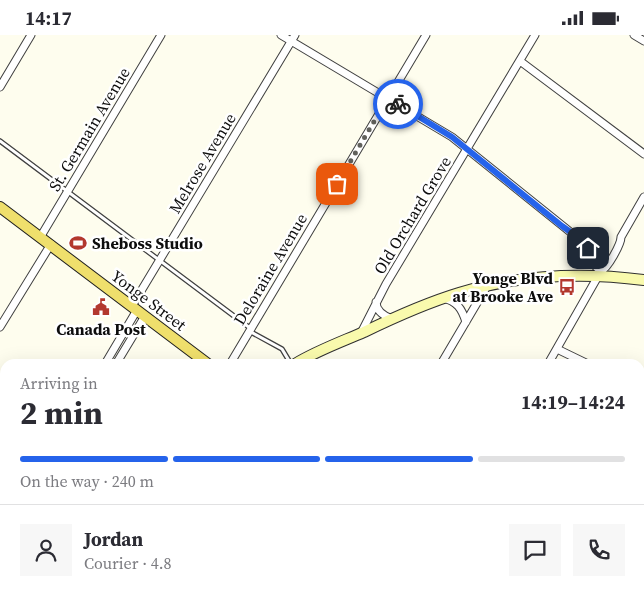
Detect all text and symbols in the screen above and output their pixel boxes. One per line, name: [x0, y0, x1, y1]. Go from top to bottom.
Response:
text: 14:17: [25, 5, 72, 31]
street label: St. Germain Avenue: [43, 63, 135, 195]
courier: [373, 79, 423, 129]
icon: bike: [384, 90, 412, 118]
street label: Melrose Avenue: [163, 109, 241, 217]
street label: Old Orchard Grove: [368, 152, 456, 278]
pin: [316, 163, 358, 205]
icon: bag: [323, 170, 351, 198]
street label: Deloraine Avenue: [228, 209, 312, 329]
pin: [567, 227, 609, 269]
place label: Sheboss Studio: [92, 232, 203, 254]
sports icon: Sheboss Studio: [68, 233, 88, 253]
icon: home: [574, 234, 602, 262]
street label: Yonge Street: [107, 265, 192, 336]
place label: Yonge Blvd at Brooke Ave: [452, 267, 553, 307]
bus stop icon: Yonge Blvd at Brooke Ave: [557, 277, 577, 297]
public building icon: Canada Post: [91, 297, 111, 317]
place label: Canada Post: [56, 318, 146, 340]
text: Arriving in: [20, 372, 98, 394]
text: 14:19–14:24: [521, 389, 625, 415]
text: 2 min: [20, 391, 103, 435]
text: On the way · 240 m: [20, 470, 154, 492]
button: person: [20, 524, 72, 576]
button: chat: [509, 524, 561, 576]
button: phone: [573, 524, 625, 576]
text: Jordan: [84, 526, 143, 552]
text: Courier · 4.8: [84, 552, 172, 574]

